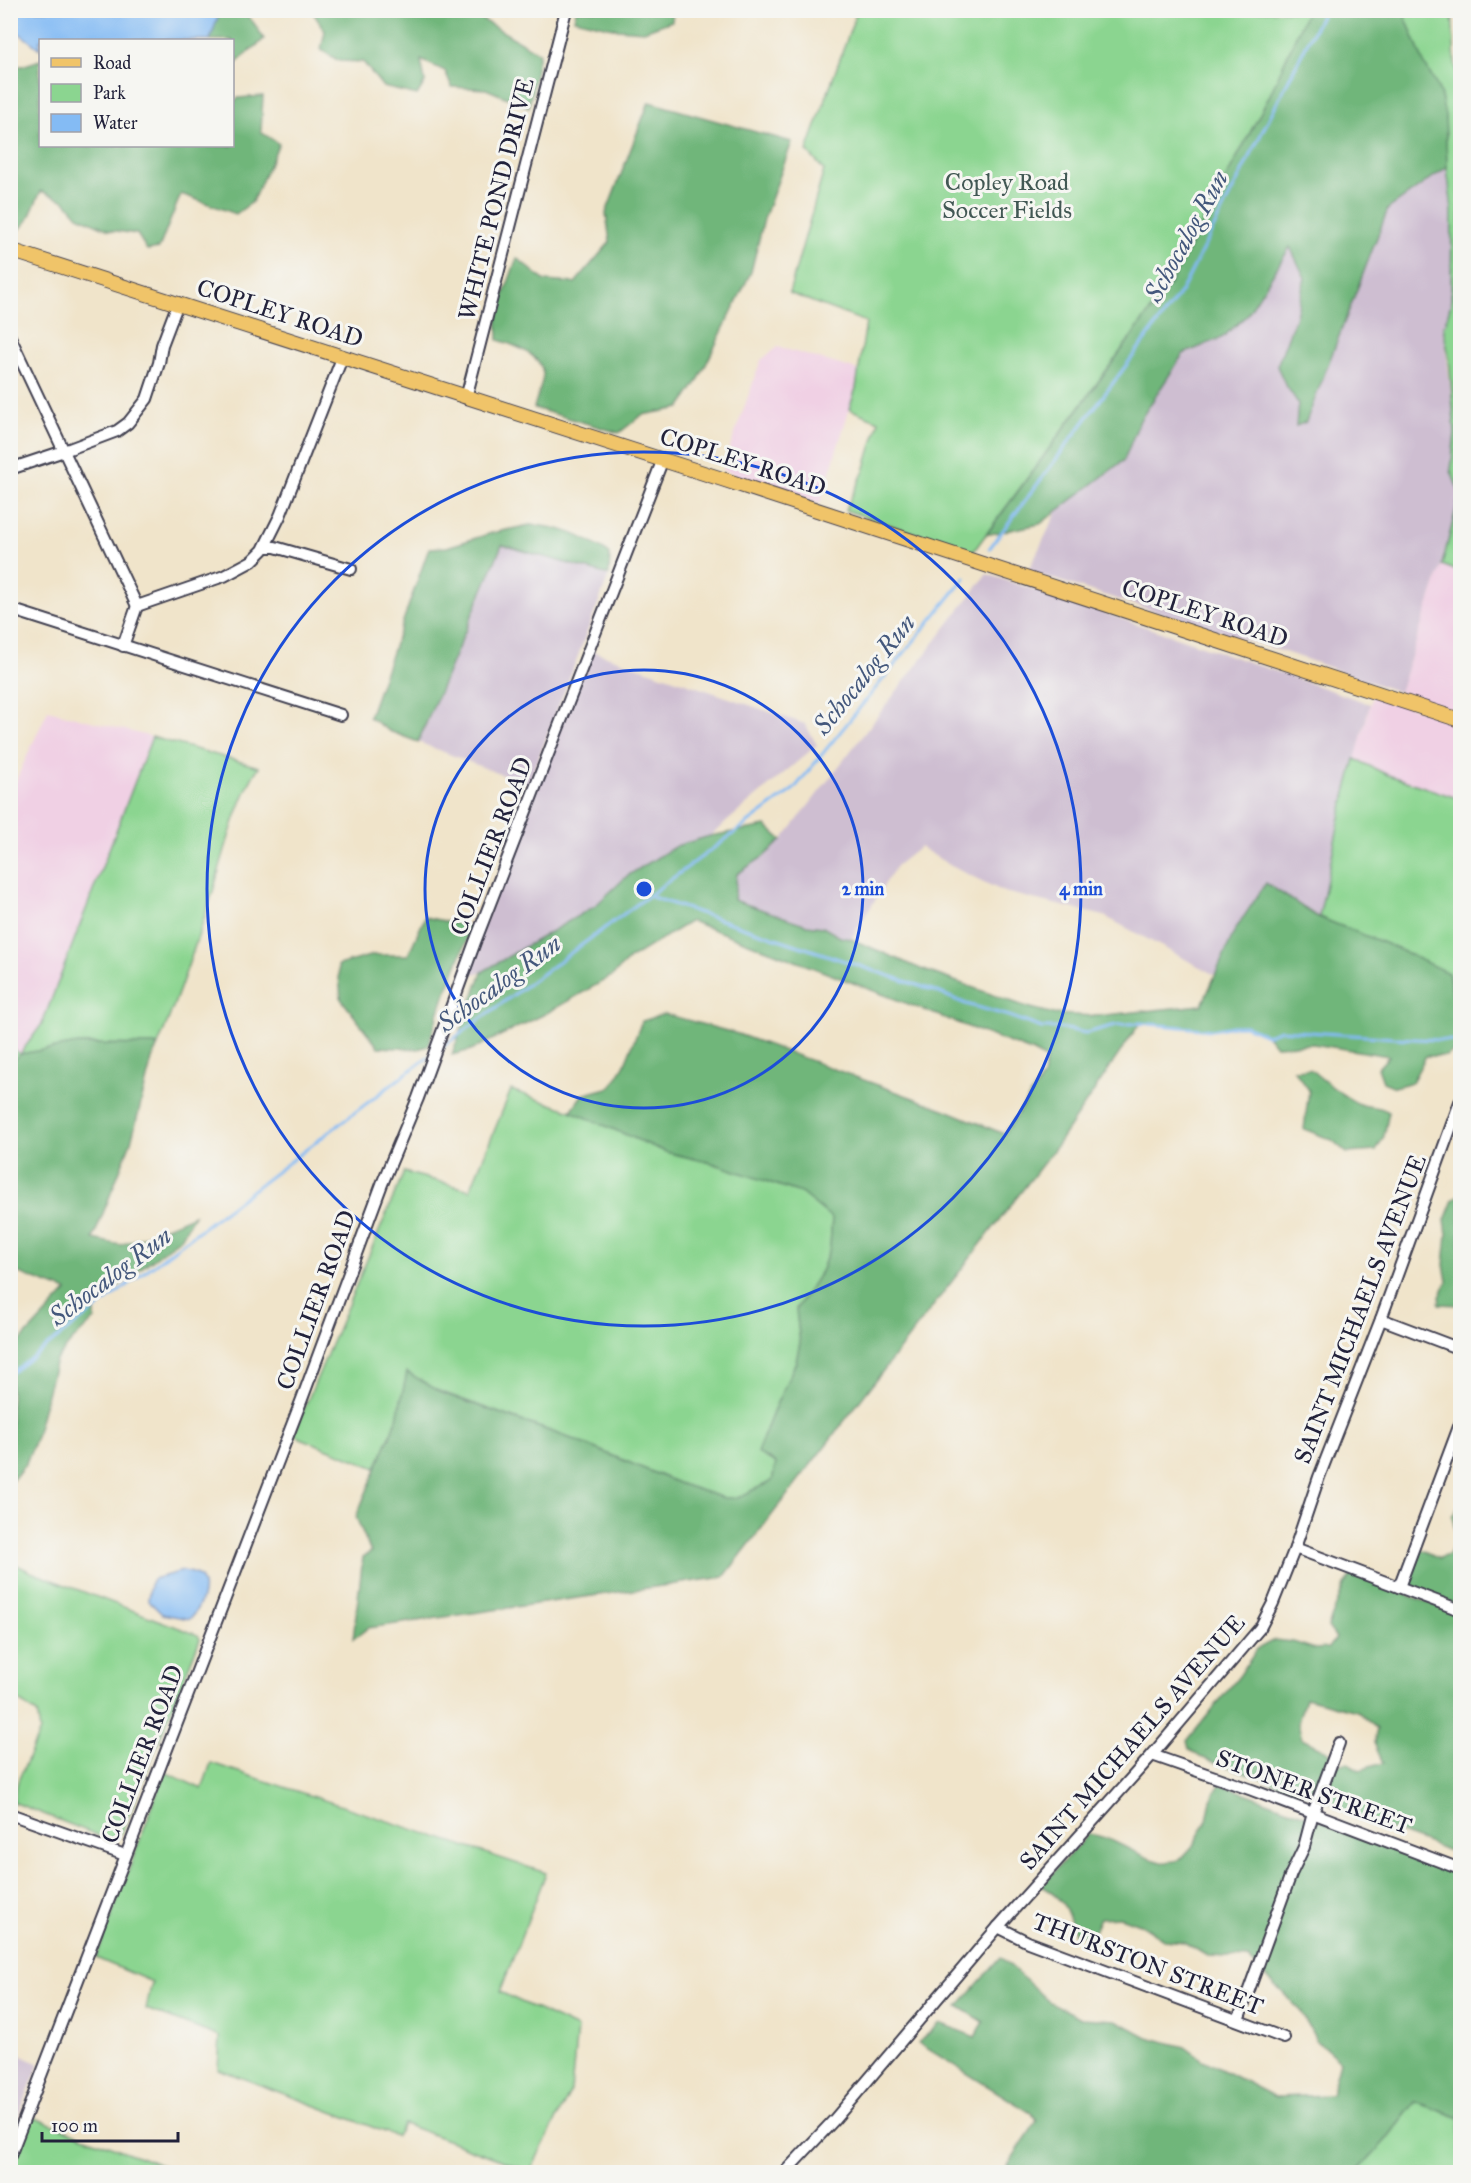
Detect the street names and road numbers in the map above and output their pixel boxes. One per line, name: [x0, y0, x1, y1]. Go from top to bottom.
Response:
street label: WHITE POND DRIVE: [451, 75, 541, 323]
street label: COPLEY ROAD: [193, 272, 367, 354]
street label: COPLEY ROAD: [656, 421, 830, 503]
street label: COPLEY ROAD: [1118, 572, 1292, 654]
street label: COLLIER ROAD: [443, 752, 539, 940]
street label: SAINT MICHAELS AVENUE: [1287, 1150, 1433, 1468]
street label: COLLIER ROAD: [270, 1206, 362, 1394]
street label: SAINT MICHAELS AVENUE: [1013, 1608, 1251, 1876]
street label: COLLIER ROAD: [94, 1660, 190, 1848]
street label: STONER STREET: [1212, 1743, 1416, 1841]
street label: THURSTON STREET: [1028, 1906, 1268, 2022]

